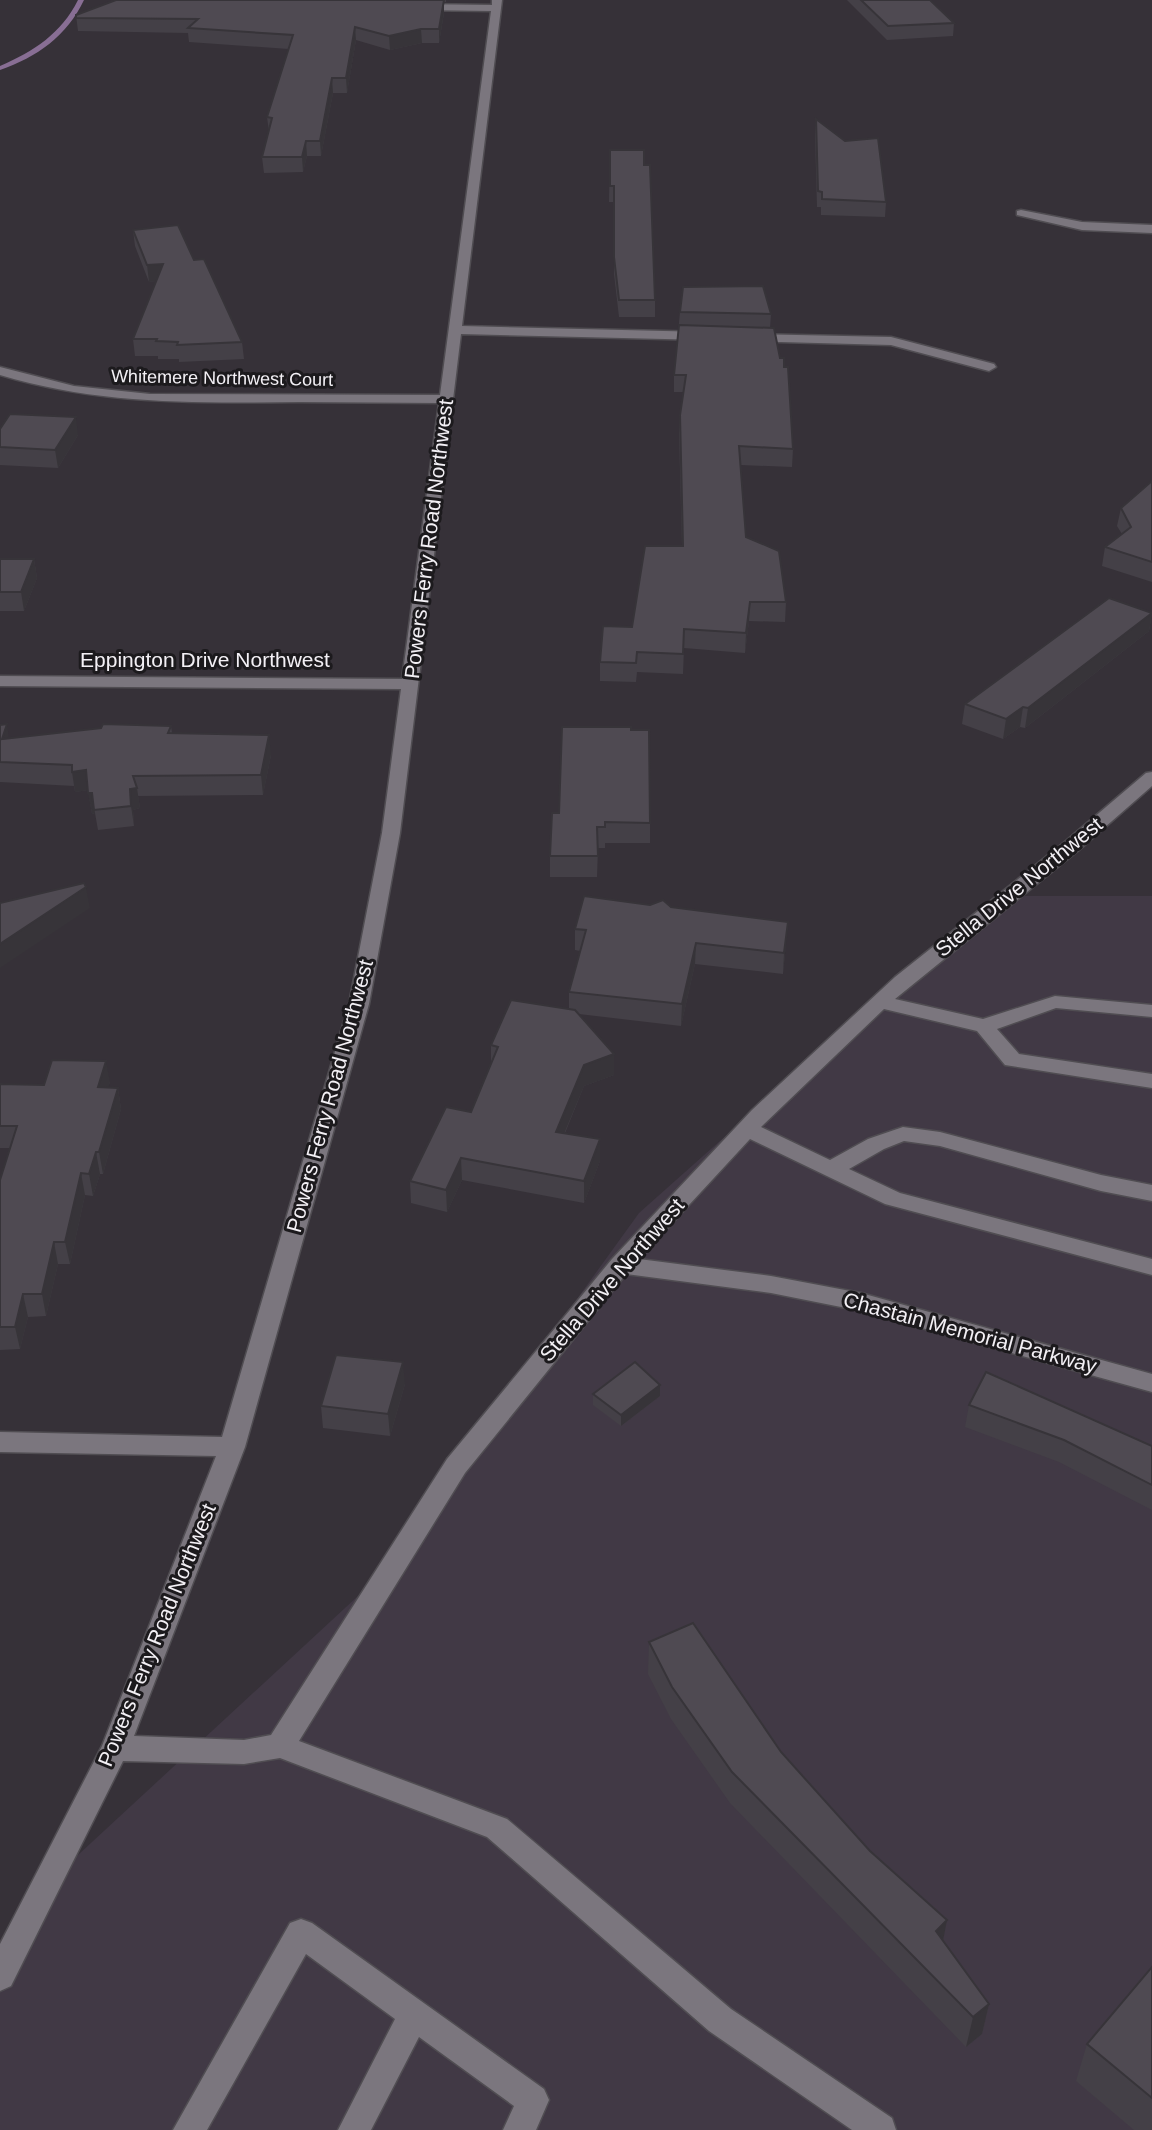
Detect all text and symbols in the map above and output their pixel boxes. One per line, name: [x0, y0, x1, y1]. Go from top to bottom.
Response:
street label: Whitemere Northwest Court: [111, 366, 333, 390]
street label: Powers Ferry Road Northwest: [400, 398, 457, 680]
street label: Eppington Drive Northwest: [80, 648, 330, 671]
street label: Stella Drive Northwest: [931, 812, 1107, 961]
street label: Powers Ferry Road Northwest: [282, 957, 377, 1235]
street label: Stella Drive Northwest: [535, 1194, 689, 1366]
street label: Chastain Memorial Parkway: [841, 1288, 1100, 1378]
street label: Powers Ferry Road Northwest: [93, 1500, 220, 1770]

